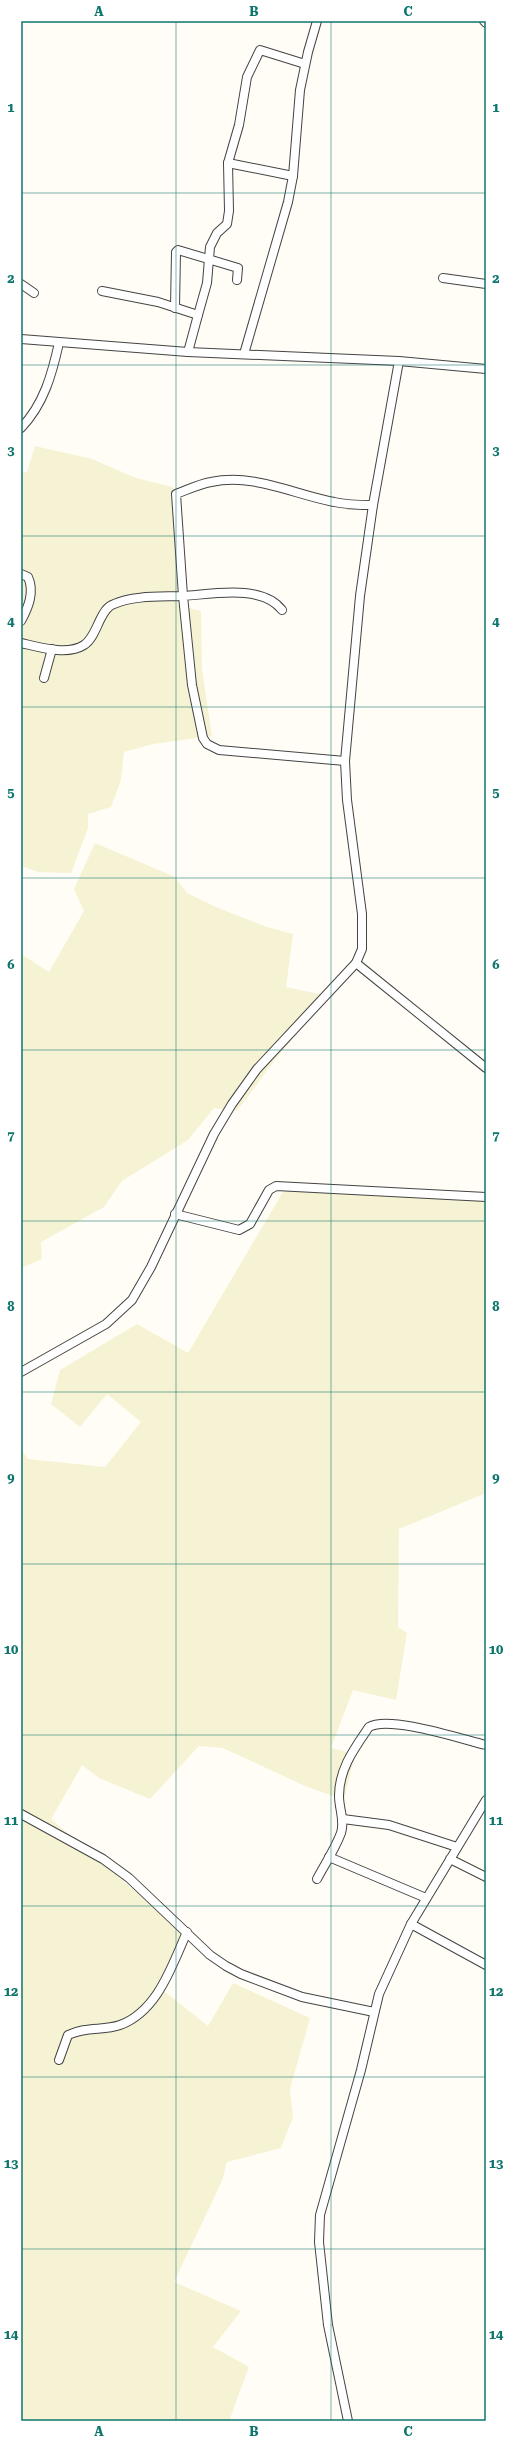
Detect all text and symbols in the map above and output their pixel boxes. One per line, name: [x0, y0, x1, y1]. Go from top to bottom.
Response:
text: A: [94, 4, 104, 19]
text: B: [249, 4, 259, 19]
text: C: [403, 4, 413, 19]
text: 1: [7, 100, 15, 115]
text: 1: [492, 100, 500, 115]
text: 2: [7, 271, 15, 286]
text: 2: [492, 271, 500, 286]
text: 3: [7, 443, 15, 458]
text: 3: [492, 443, 500, 458]
text: 4: [7, 614, 15, 629]
text: 4: [492, 614, 500, 629]
text: 5: [7, 785, 15, 800]
text: 5: [492, 785, 500, 800]
text: 6: [7, 957, 15, 972]
text: 6: [492, 957, 500, 972]
text: 7: [7, 1128, 15, 1143]
text: 7: [492, 1128, 500, 1143]
text: 8: [7, 1299, 15, 1314]
text: 8: [492, 1299, 500, 1314]
text: 9: [7, 1470, 15, 1485]
text: 9: [492, 1470, 500, 1485]
text: 10: [4, 1642, 18, 1657]
text: 10: [489, 1642, 503, 1657]
text: 11: [4, 1813, 18, 1828]
text: 11: [489, 1813, 503, 1828]
text: 12: [4, 1984, 18, 1999]
text: 12: [489, 1984, 503, 1999]
text: 13: [4, 2156, 18, 2171]
text: 13: [489, 2156, 503, 2171]
text: 14: [4, 2327, 19, 2342]
text: 14: [489, 2327, 504, 2342]
text: A: [94, 2424, 104, 2439]
text: B: [249, 2424, 259, 2439]
text: C: [403, 2424, 413, 2439]

